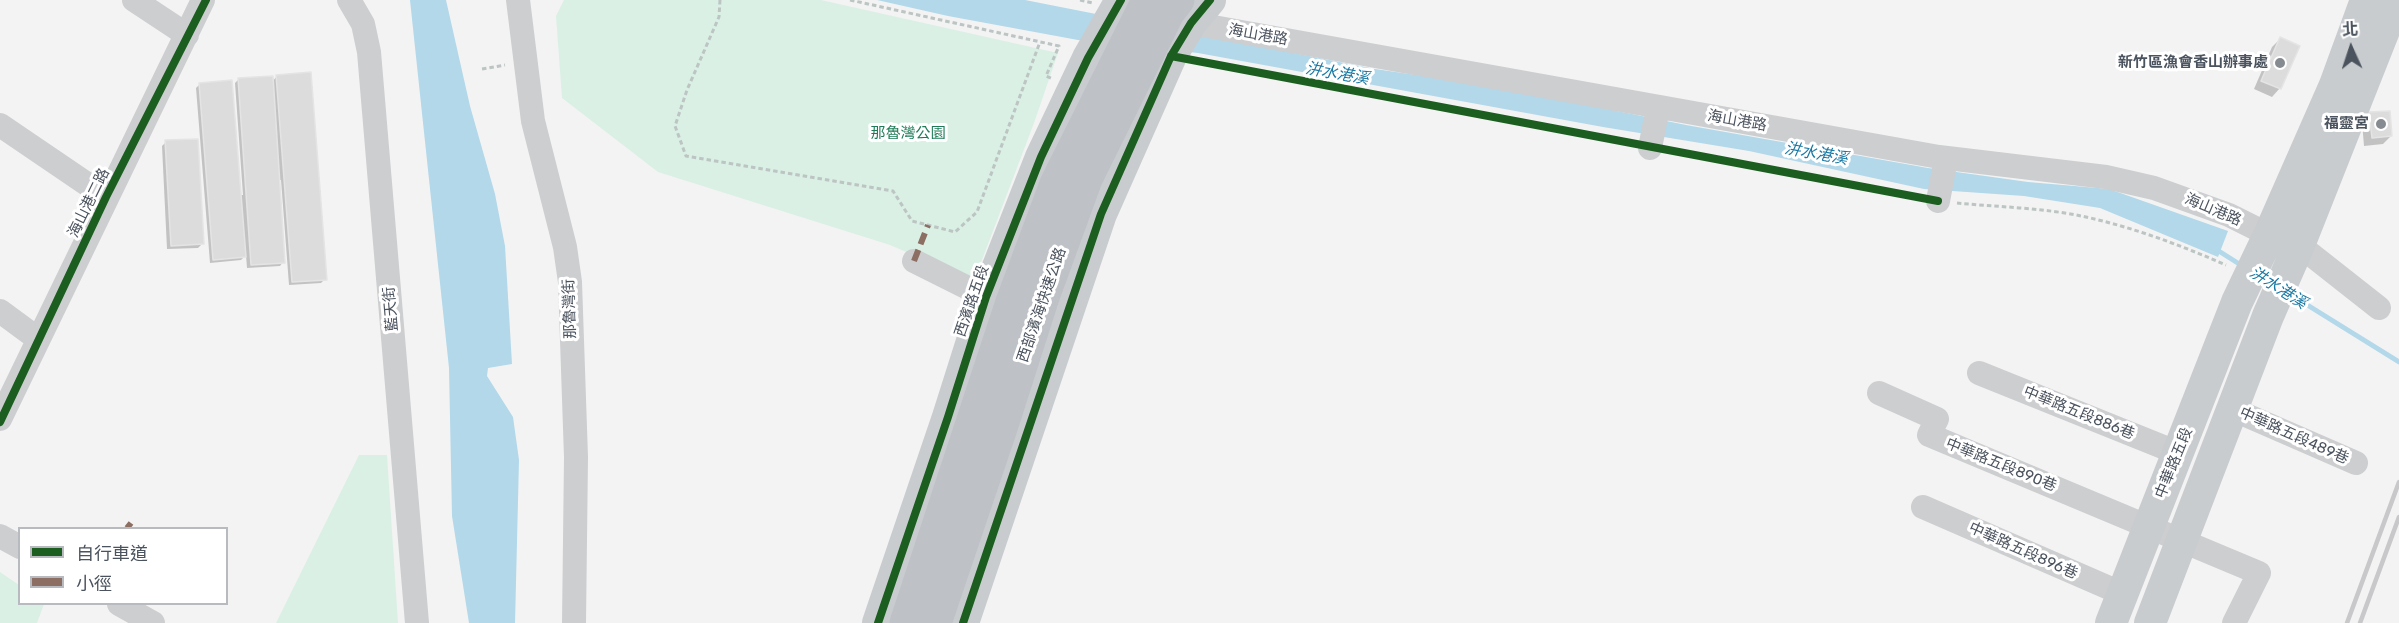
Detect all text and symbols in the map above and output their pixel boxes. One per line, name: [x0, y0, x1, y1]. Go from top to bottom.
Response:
north arrow: [2321, 18, 2381, 78]
text: 北: [2342, 20, 2359, 39]
street label: 海山港路: [1227, 21, 1289, 49]
place label: 新竹區漁會香山辦事處: [2118, 54, 2268, 72]
marker: 新竹區漁會香山辦事處: [2273, 56, 2287, 70]
water label: 汫水港溪: [1304, 59, 1370, 89]
street label: 海山港路: [1706, 107, 1768, 135]
place label: 福靈宮: [2324, 115, 2369, 133]
marker: 福靈宮: [2374, 117, 2388, 131]
park label: 那魯灣公園: [871, 125, 945, 143]
water label: 汫水港溪: [1783, 139, 1849, 169]
street label: 海山港二路: [64, 165, 114, 241]
street label: 海山港路: [2182, 190, 2244, 230]
street label: 西部濱海快速公路: [1014, 245, 1070, 365]
street label: 西濱路五段: [951, 263, 993, 339]
water label: 汫水港溪: [2246, 263, 2310, 313]
street label: 那魯灣街: [560, 279, 580, 339]
street label: 藍天街: [380, 286, 402, 332]
street label: 中華路五段886巷: [2021, 383, 2137, 443]
street label: 中華路五段489巷: [2237, 404, 2351, 468]
street label: 中華路五段: [2152, 425, 2196, 501]
street label: 中華路五段890巷: [1943, 435, 2059, 495]
street label: 中華路五段896巷: [1966, 519, 2080, 583]
legend: [18, 527, 228, 605]
text: 自行車道: [76, 543, 148, 565]
text: 小徑: [76, 573, 112, 595]

